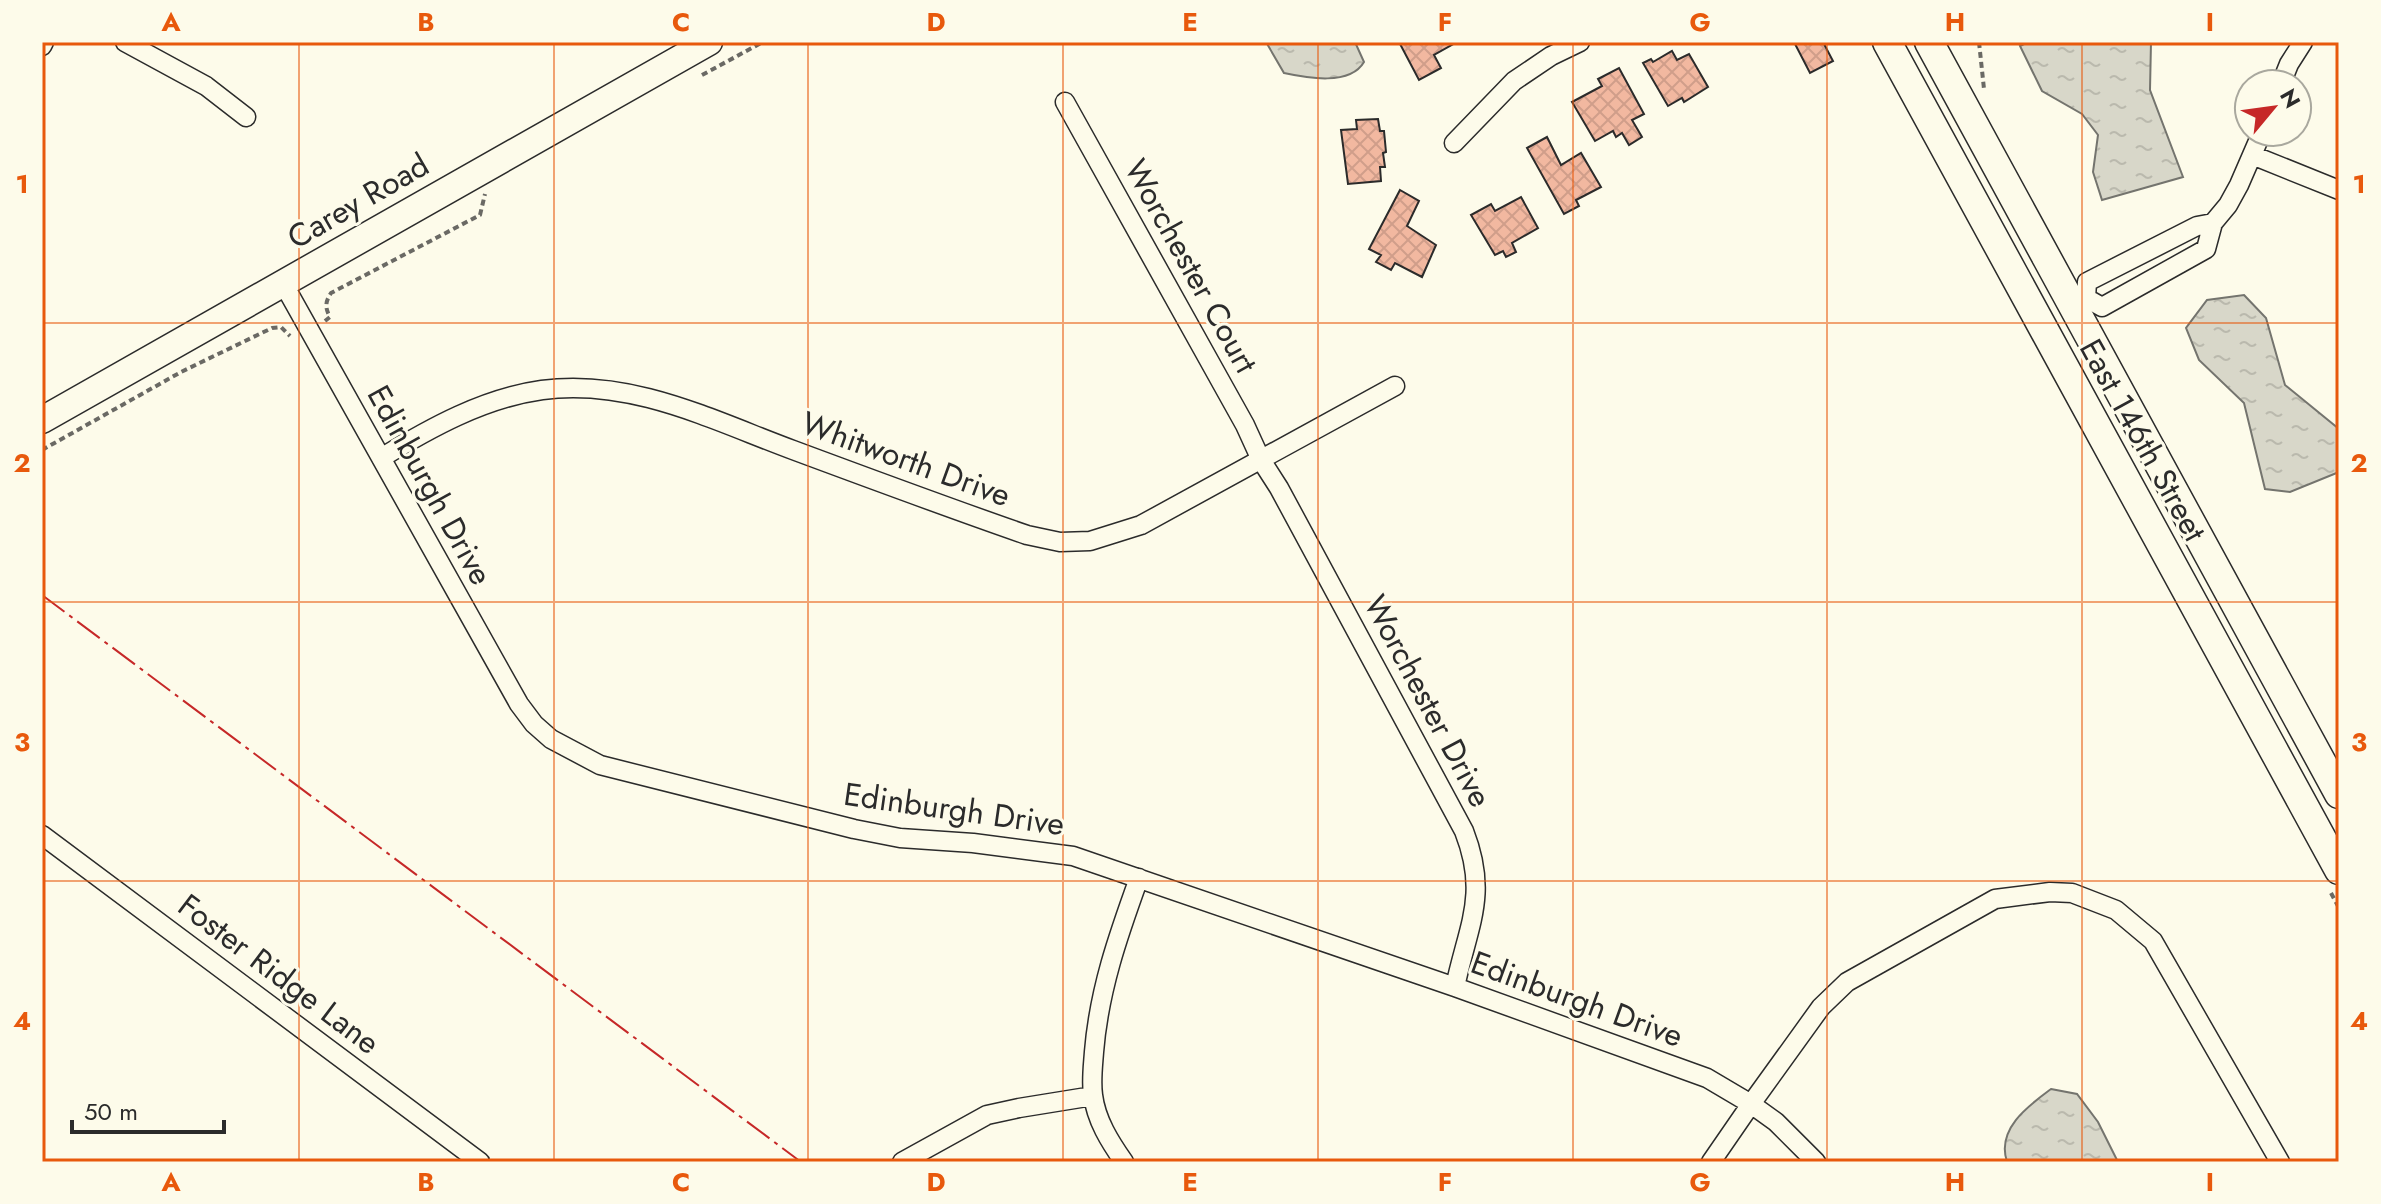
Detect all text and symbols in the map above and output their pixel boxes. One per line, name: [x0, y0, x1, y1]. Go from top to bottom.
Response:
text: A: [160, 3, 181, 41]
text: B: [417, 3, 435, 41]
text: C: [672, 3, 690, 41]
text: D: [926, 3, 946, 41]
text: E: [1182, 3, 1198, 41]
text: F: [1438, 3, 1452, 41]
text: G: [1689, 3, 1711, 41]
text: H: [1945, 3, 1965, 41]
text: I: [2206, 3, 2214, 41]
north arrow: [2233, 68, 2313, 148]
text: N: [2272, 83, 2309, 114]
street label: Carey Road: [279, 142, 437, 260]
street label: Worchester Court: [1113, 151, 1269, 382]
text: 1: [15, 165, 29, 203]
text: 1: [2352, 165, 2366, 203]
street label: East 146th Street: [2068, 330, 2218, 550]
street label: Edinburgh Drive: [356, 377, 504, 593]
street label: Whitworth Drive: [795, 400, 1017, 518]
text: 2: [13, 444, 31, 482]
text: 2: [2350, 444, 2368, 482]
street label: Worchester Drive: [1353, 587, 1503, 815]
text: 3: [14, 723, 30, 761]
text: 3: [2351, 723, 2367, 761]
street label: Edinburgh Drive: [841, 771, 1067, 847]
street label: Foster Ridge Lane: [169, 883, 389, 1065]
street label: Edinburgh Drive: [1465, 939, 1689, 1059]
text: 4: [13, 1002, 31, 1040]
text: 4: [2350, 1002, 2368, 1040]
scale bar: [72, 1084, 224, 1134]
text: 50 m: [84, 1094, 138, 1129]
text: A: [160, 1163, 181, 1201]
text: B: [417, 1163, 435, 1201]
text: C: [672, 1163, 690, 1201]
text: D: [926, 1163, 946, 1201]
text: E: [1182, 1163, 1198, 1201]
text: F: [1438, 1163, 1452, 1201]
text: G: [1689, 1163, 1711, 1201]
text: H: [1945, 1163, 1965, 1201]
text: I: [2206, 1163, 2214, 1201]

